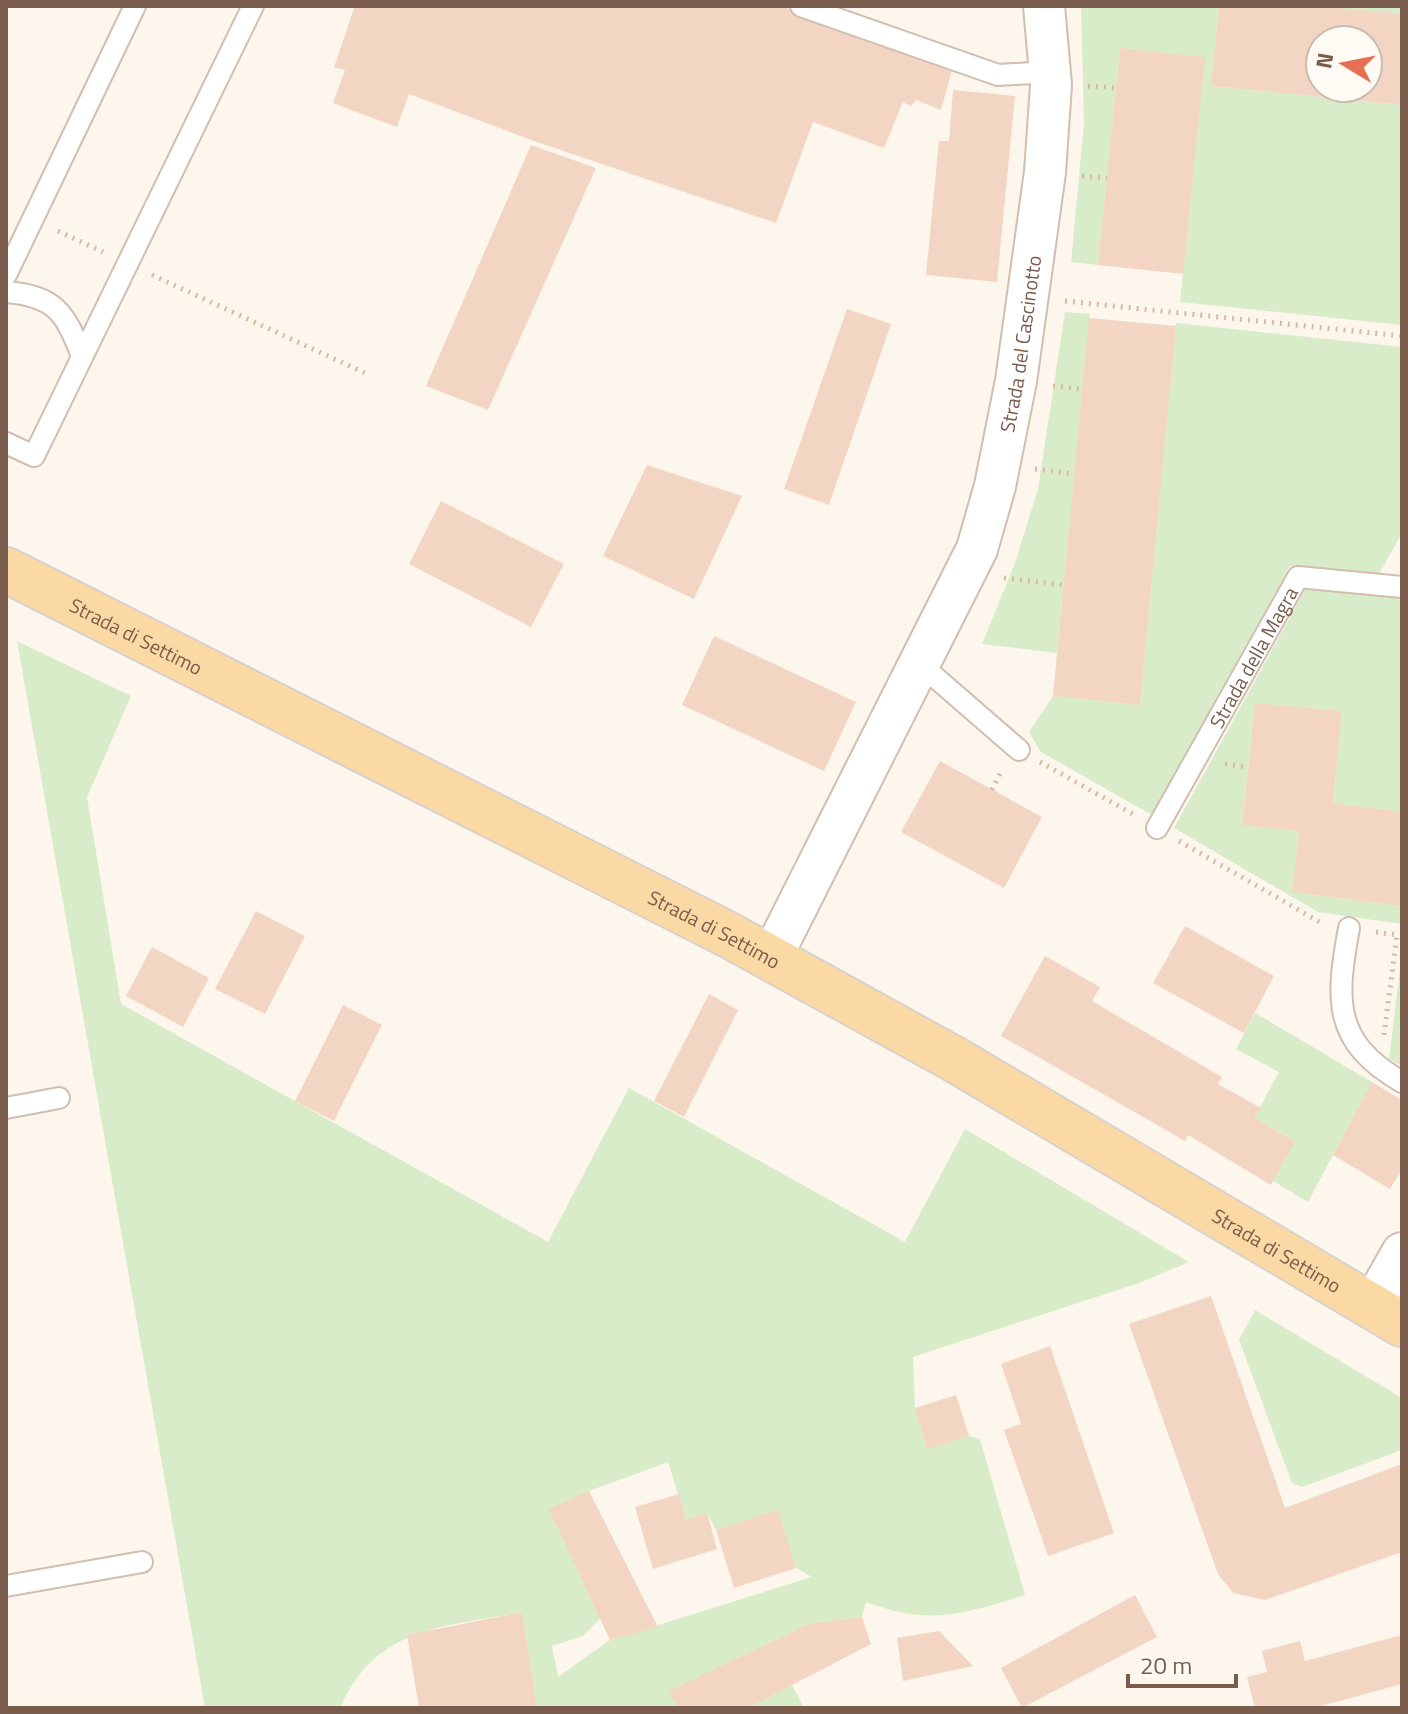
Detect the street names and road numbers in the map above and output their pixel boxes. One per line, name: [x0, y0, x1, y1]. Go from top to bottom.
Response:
street label: Strada del Cascinotto: [991, 253, 1049, 435]
street label: Strada della Magra: [1201, 581, 1305, 734]
street label: Strada di Settimo: [64, 589, 208, 682]
street label: Strada di Settimo: [643, 881, 786, 976]
street label: Strada di Settimo: [1206, 1200, 1348, 1300]

